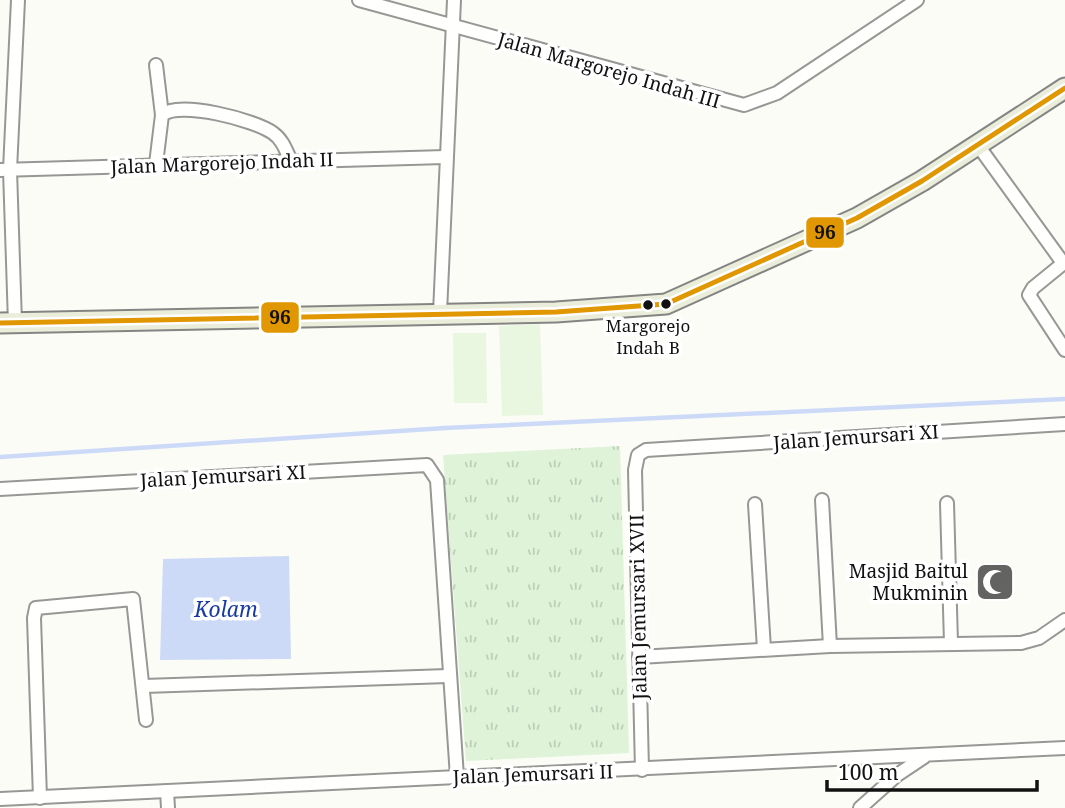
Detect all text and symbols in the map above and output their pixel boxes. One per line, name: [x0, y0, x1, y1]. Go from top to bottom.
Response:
street label: Jalan Margorejo Indah III: [494, 26, 723, 114]
street label: Jalan Margorejo Indah II: [109, 146, 334, 180]
line badge: 96: [805, 216, 845, 249]
text: 96: [814, 219, 836, 245]
unlabelled marker: [659, 297, 673, 311]
marker: Margorejo Indah B: [641, 298, 655, 312]
line badge: 96: [260, 301, 300, 334]
text: 96: [269, 304, 291, 330]
place label: Margorejo Indah B: [606, 314, 690, 359]
street label: Jalan Jemursari XI: [771, 418, 940, 456]
street label: Jalan Jemursari XI: [138, 459, 307, 493]
street label: Jalan Jemursari XVII: [623, 514, 653, 701]
place label: Masjid Baitul Mukminin: [849, 558, 968, 606]
mosque icon: Masjid Baitul Mukminin: [974, 561, 1016, 603]
water label: Kolam: [193, 595, 258, 623]
scale bar: [827, 748, 1037, 792]
street label: Jalan Jemursari II: [451, 758, 614, 790]
text: 100 m: [838, 758, 899, 786]

